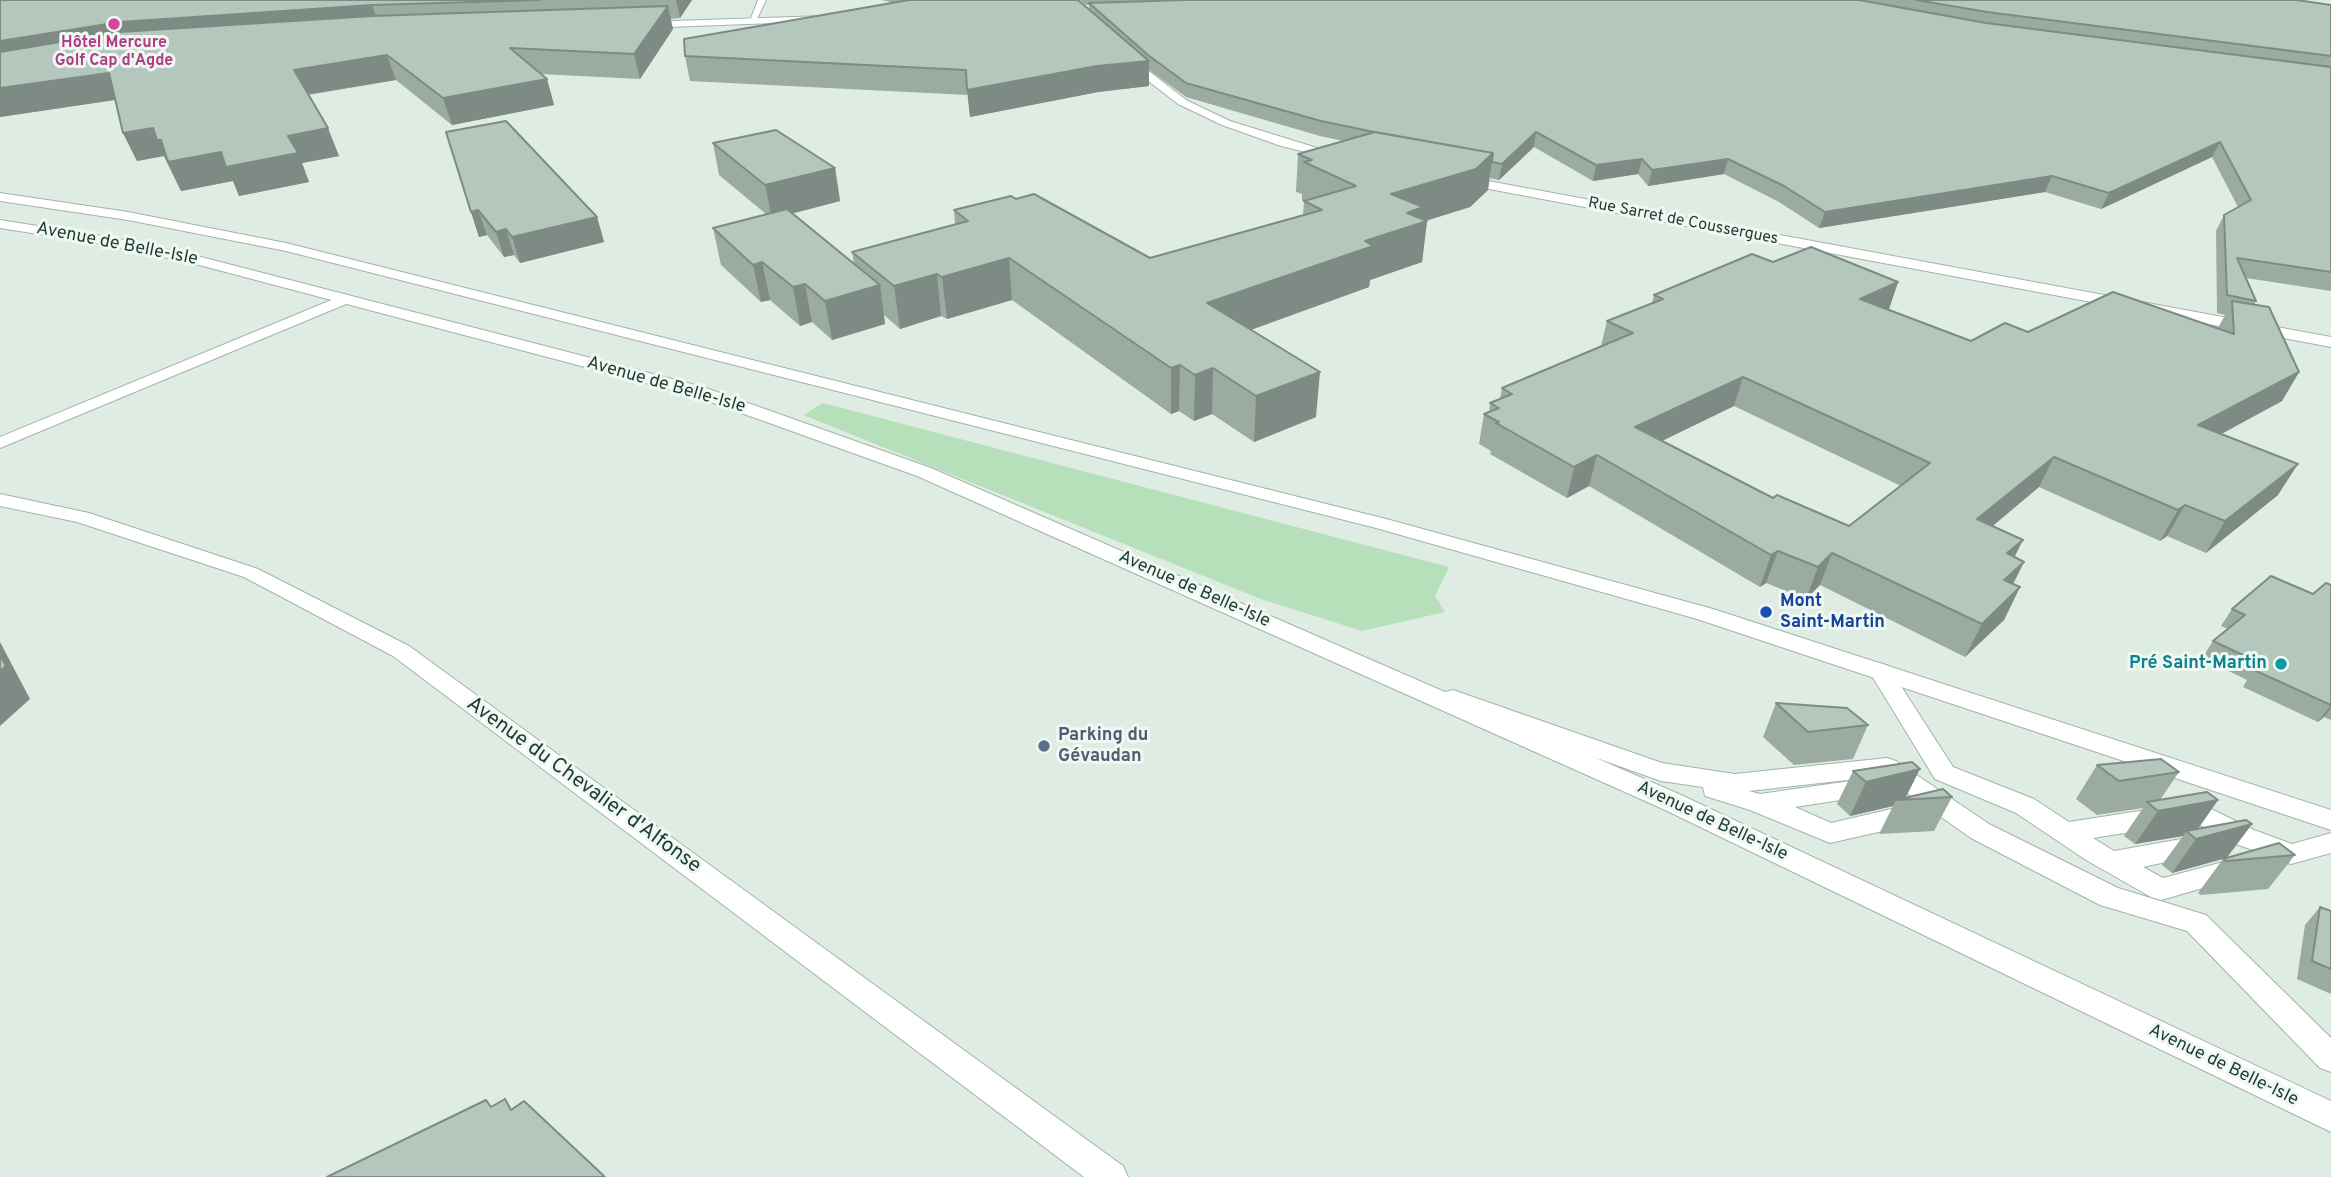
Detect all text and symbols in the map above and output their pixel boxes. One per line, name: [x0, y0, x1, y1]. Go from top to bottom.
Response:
marker: Hôtel Mercure Golf Cap d'Agde: [106, 16, 122, 32]
place label: Hôtel Mercure Golf Cap d'Agde: [55, 34, 173, 72]
street label: Rue Sarret de Coussergues: [1586, 194, 1780, 250]
street label: Avenue de Belle-Isle: [34, 219, 200, 271]
street label: Avenue de Belle-Isle: [584, 353, 748, 419]
street label: Avenue de Belle-Isle: [1115, 547, 1273, 633]
place label: Mont Saint-Martin: [1780, 591, 1885, 634]
marker: Mont Saint-Martin: [1758, 604, 1774, 620]
place label: Pré Saint-Martin: [2129, 653, 2267, 675]
marker: Pré Saint-Martin: [2273, 656, 2289, 672]
street label: Avenue du Chevalier d'Alfonse: [461, 692, 705, 880]
place label: Parking du Gévaudan: [1058, 725, 1148, 768]
marker: Parking du Gévaudan: [1036, 738, 1052, 754]
street label: Avenue de Belle-Isle: [1633, 778, 1791, 866]
street label: Avenue de Belle-Isle: [2145, 1020, 2301, 1112]

